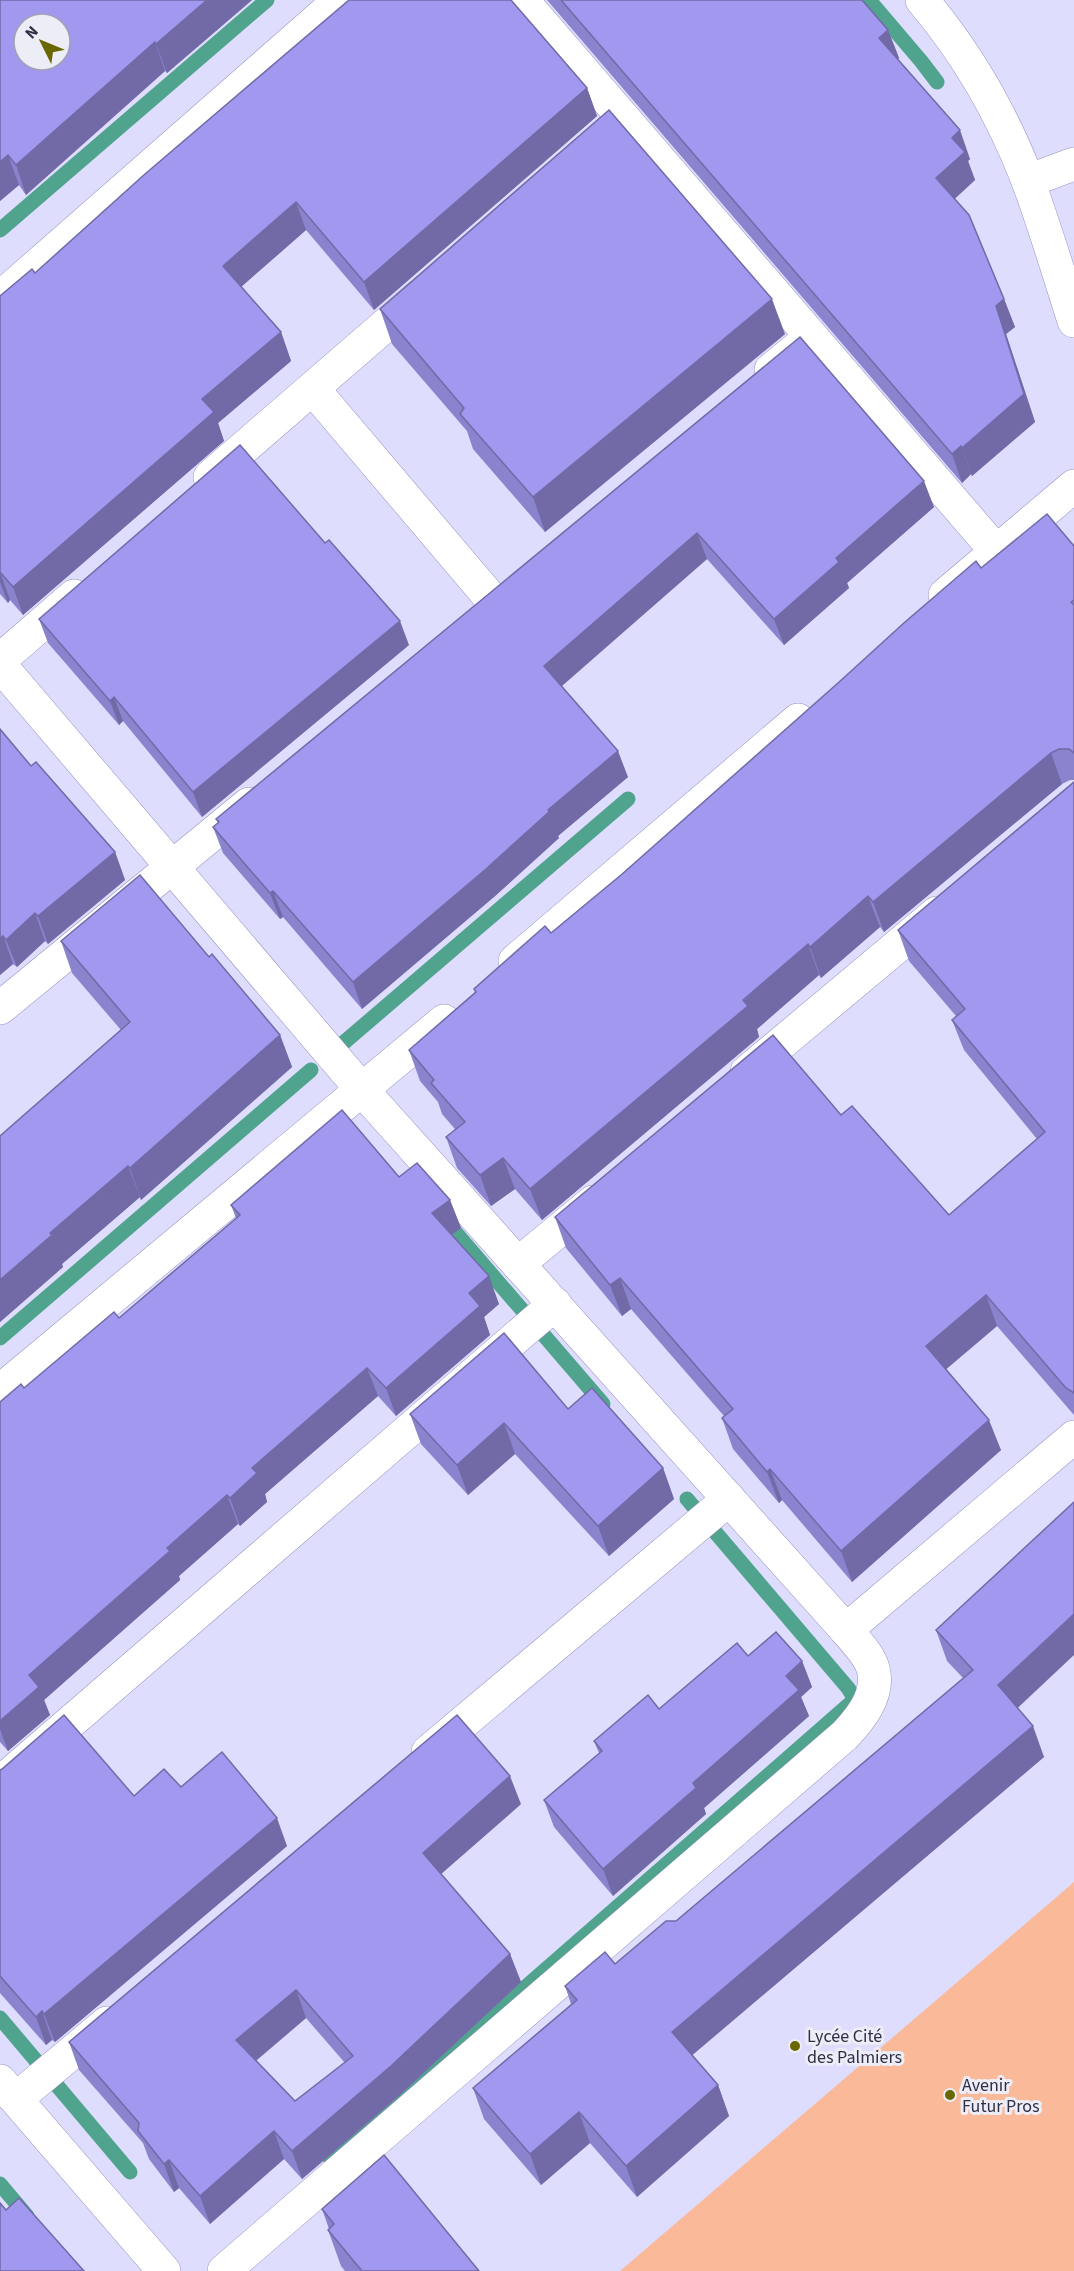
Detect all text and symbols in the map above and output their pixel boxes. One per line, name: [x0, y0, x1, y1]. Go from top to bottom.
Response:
north arrow: [12, 12, 72, 72]
text: N: [20, 21, 43, 44]
place label: Lycée Cité des Palmiers: [807, 2024, 902, 2070]
marker: Lycée Cité des Palmiers: [788, 2039, 802, 2053]
place label: Avenir Futur Pros: [962, 2073, 1040, 2119]
marker: Avenir Futur Pros: [943, 2088, 957, 2102]

